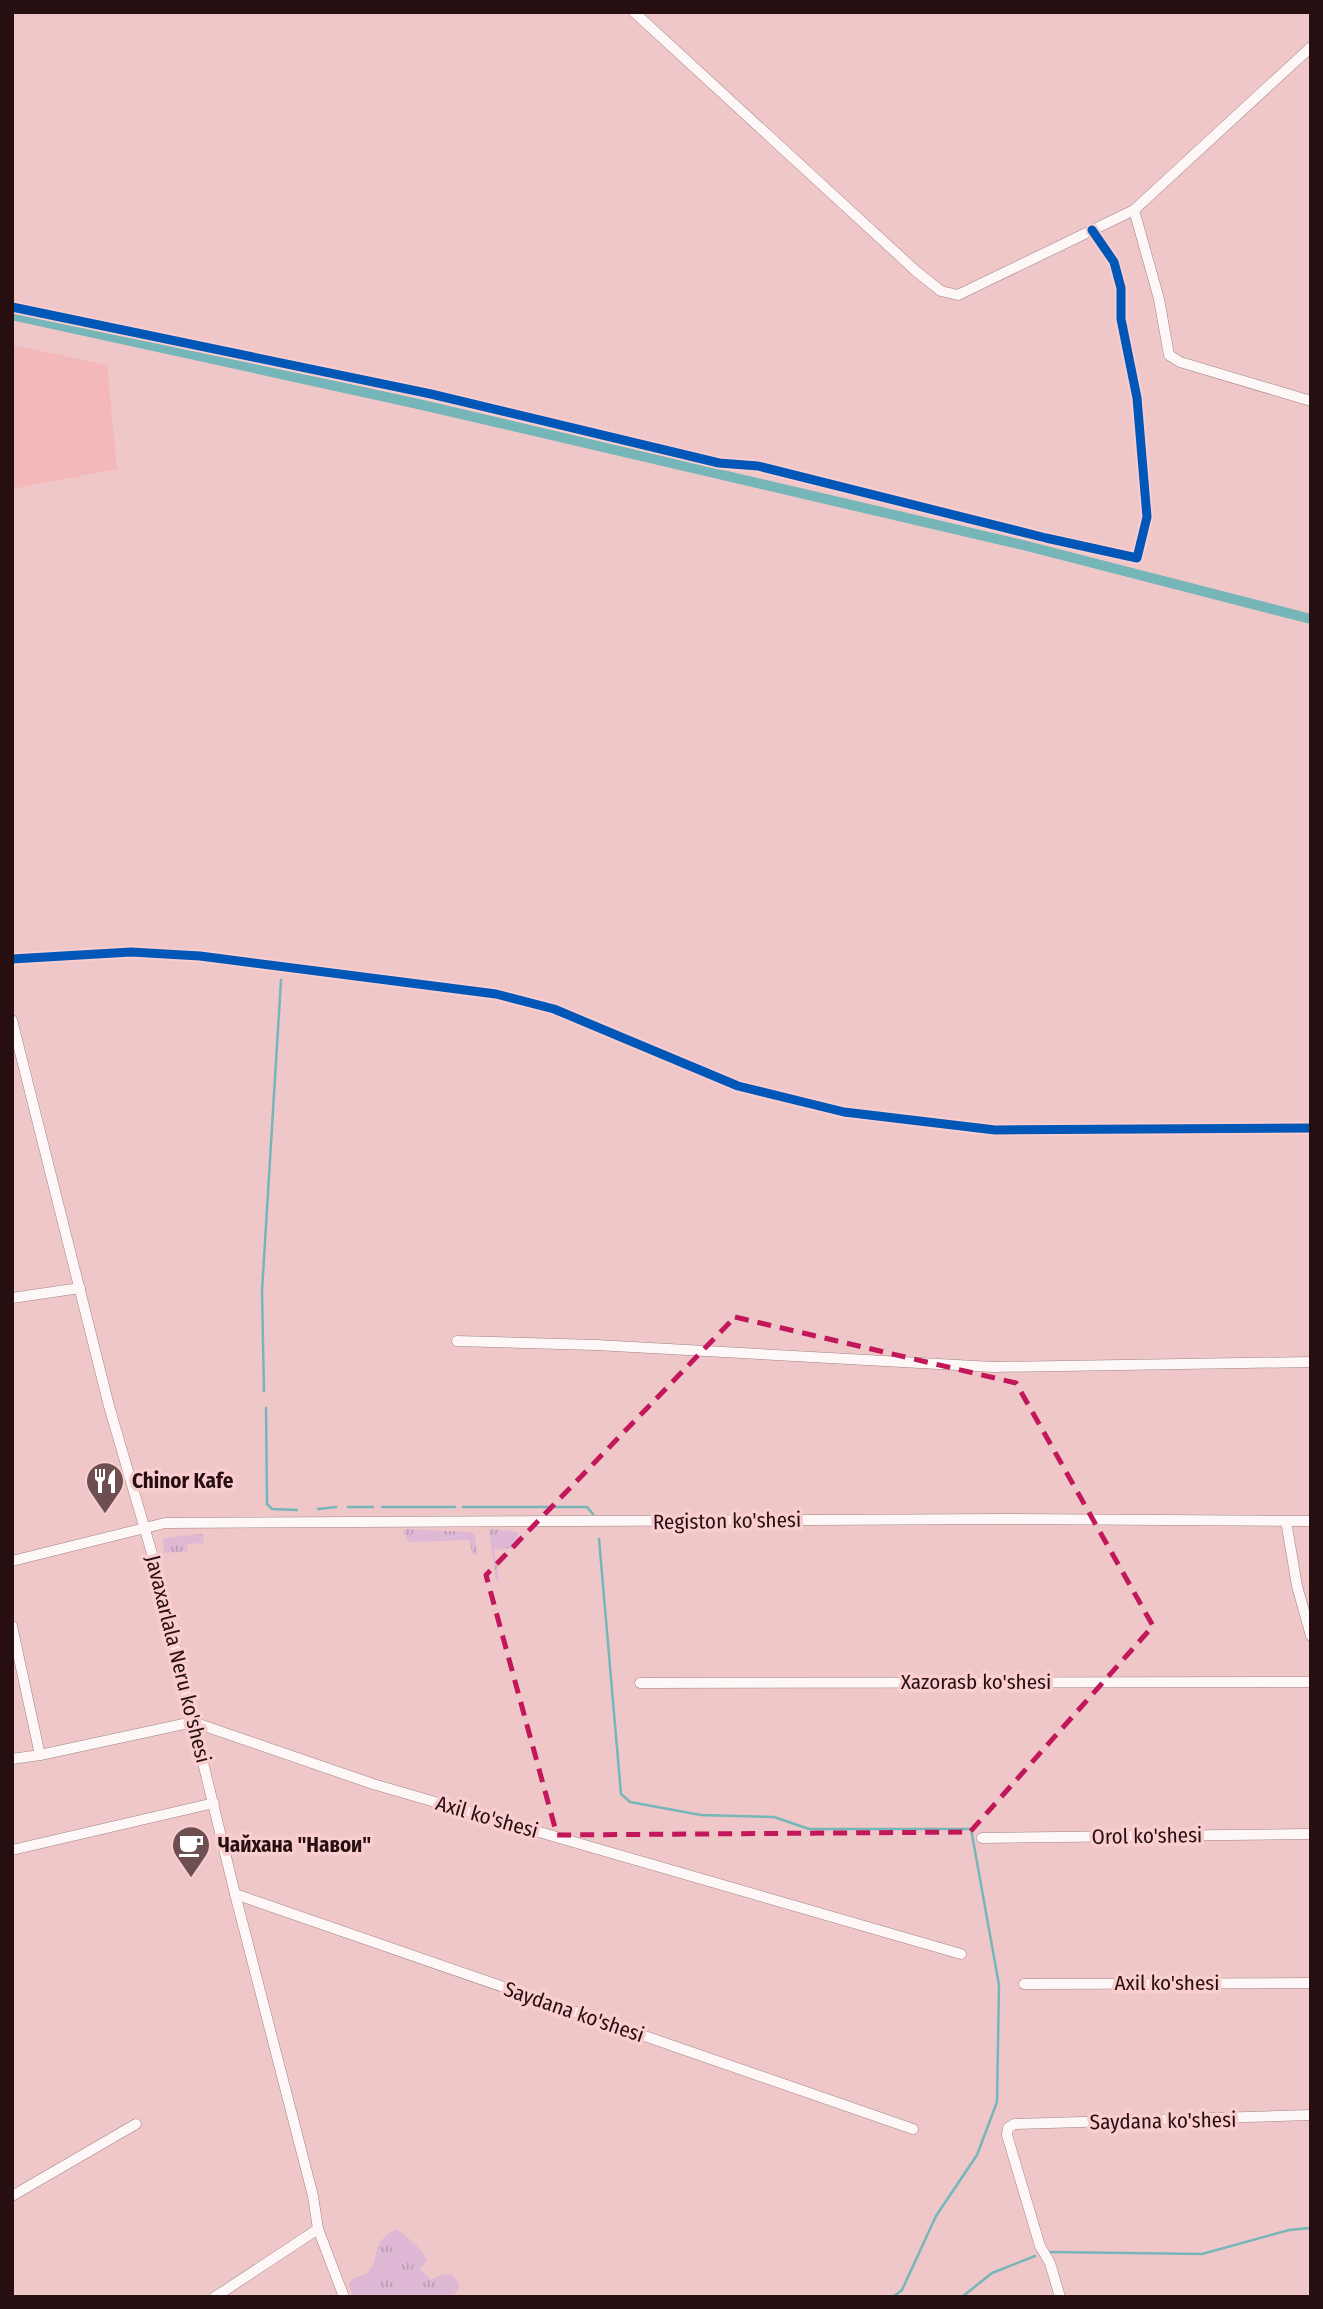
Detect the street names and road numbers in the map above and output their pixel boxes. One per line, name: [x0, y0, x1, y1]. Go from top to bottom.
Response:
street label: Registon ko'shesi: [653, 1507, 801, 1535]
street label: Javaxarlala Neru ko'shesi: [140, 1552, 216, 1766]
street label: Xazorasb ko'shesi: [901, 1669, 1051, 1695]
street label: Axil ko'shesi: [433, 1790, 541, 1844]
street label: Orol ko'shesi: [1091, 1822, 1203, 1850]
street label: Axil ko'shesi: [1114, 1970, 1220, 1996]
street label: Saydana ko'shesi: [500, 1976, 648, 2048]
street label: Saydana ko'shesi: [1089, 2107, 1237, 2135]

